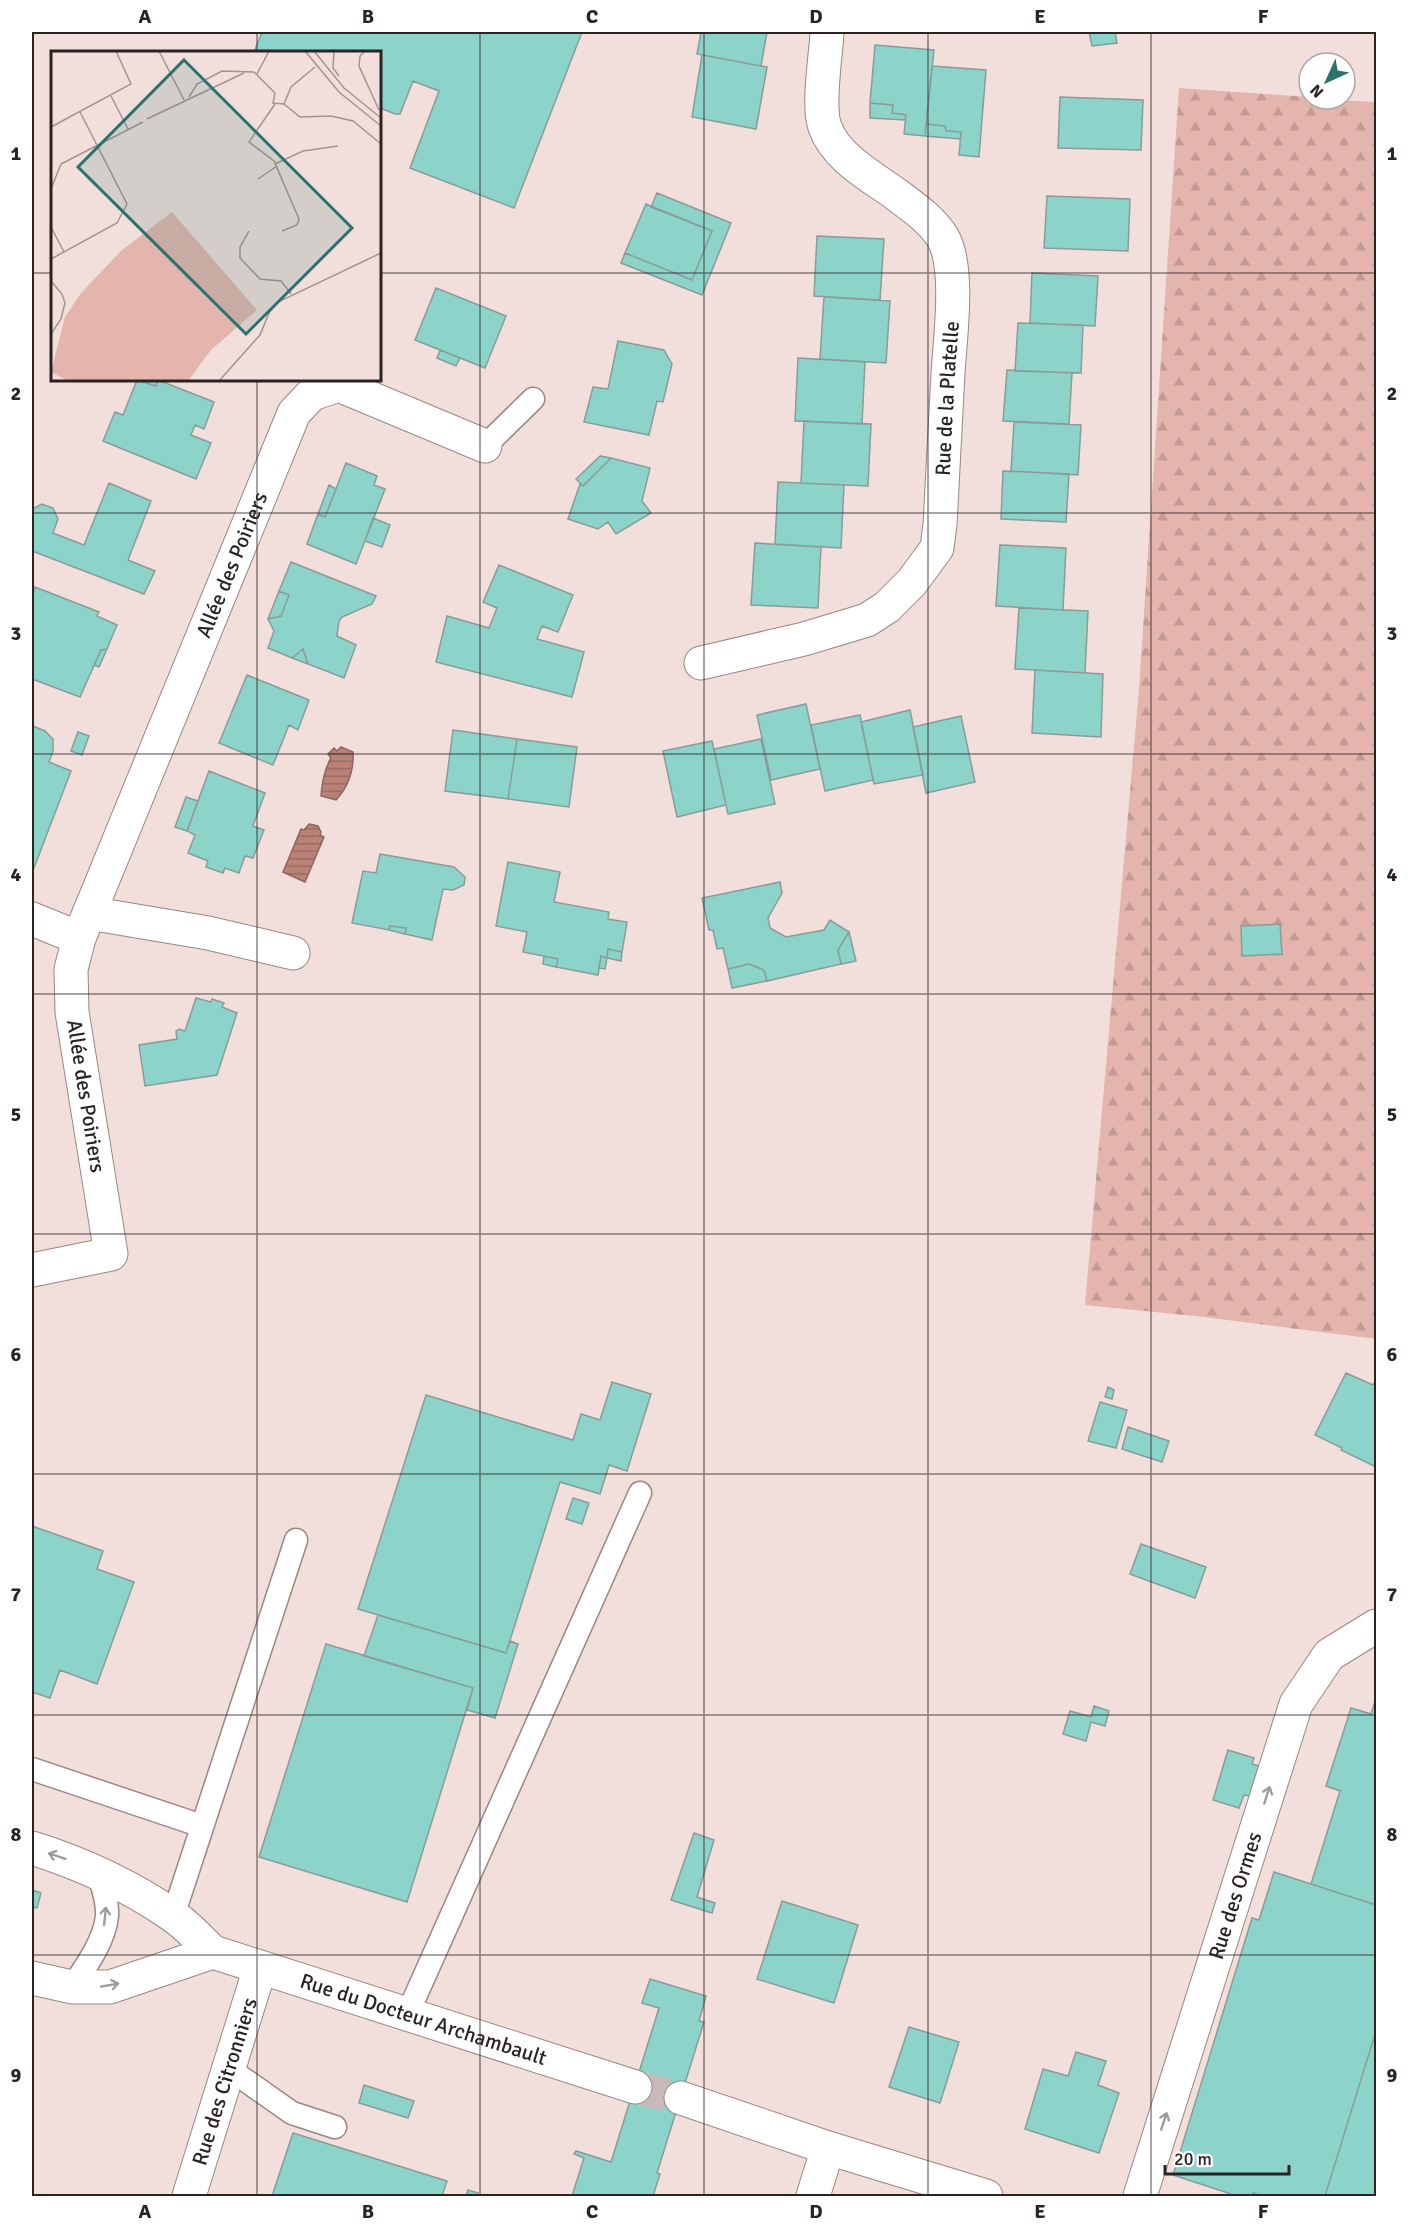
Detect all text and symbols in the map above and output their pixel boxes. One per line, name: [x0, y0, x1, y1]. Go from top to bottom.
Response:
text: A: [139, 4, 152, 29]
text: B: [362, 4, 374, 29]
text: C: [586, 4, 598, 29]
text: D: [809, 4, 823, 29]
text: E: [1034, 4, 1046, 29]
text: F: [1258, 4, 1269, 29]
inset map: [51, 51, 381, 381]
north arrow: [1297, 51, 1357, 111]
text: N: [1306, 80, 1328, 102]
text: 1: [11, 141, 22, 166]
text: 1: [1387, 141, 1398, 166]
street label: Rue de la Platelle: [930, 320, 965, 477]
text: 2: [11, 381, 21, 406]
text: 2: [1387, 381, 1397, 406]
street label: Allée des Poiriers: [190, 488, 273, 641]
text: 3: [11, 621, 21, 646]
text: 3: [1387, 621, 1397, 646]
text: 4: [11, 862, 22, 887]
text: 4: [1387, 862, 1398, 887]
street label: Allée des Poiriers: [61, 1018, 111, 1174]
text: 5: [11, 1102, 21, 1127]
text: 5: [1387, 1102, 1397, 1127]
text: 6: [11, 1342, 22, 1367]
text: 6: [1387, 1342, 1398, 1367]
text: 7: [11, 1582, 22, 1607]
text: 7: [1387, 1582, 1398, 1607]
one-way arrow: [1263, 1786, 1274, 1805]
text: 8: [11, 1822, 22, 1847]
text: 8: [1387, 1822, 1398, 1847]
street label: Rue des Ormes: [1203, 1829, 1268, 1963]
one-way arrow: [48, 1850, 67, 1861]
one-way arrow: [100, 1907, 111, 1926]
street label: Rue du Docteur Archambault: [297, 1968, 550, 2071]
one-way arrow: [100, 1979, 119, 1990]
street label: Rue des Citronniers: [186, 1994, 263, 2168]
text: 9: [11, 2063, 22, 2088]
text: 9: [1387, 2063, 1398, 2088]
one-way arrow: [1159, 2112, 1170, 2131]
scale bar: [1165, 2138, 1290, 2176]
text: 20 m: [1174, 2148, 1212, 2170]
text: A: [139, 2199, 152, 2224]
text: B: [362, 2199, 374, 2224]
text: C: [586, 2199, 598, 2224]
text: D: [809, 2199, 823, 2224]
text: E: [1034, 2199, 1046, 2224]
text: F: [1258, 2199, 1269, 2224]

